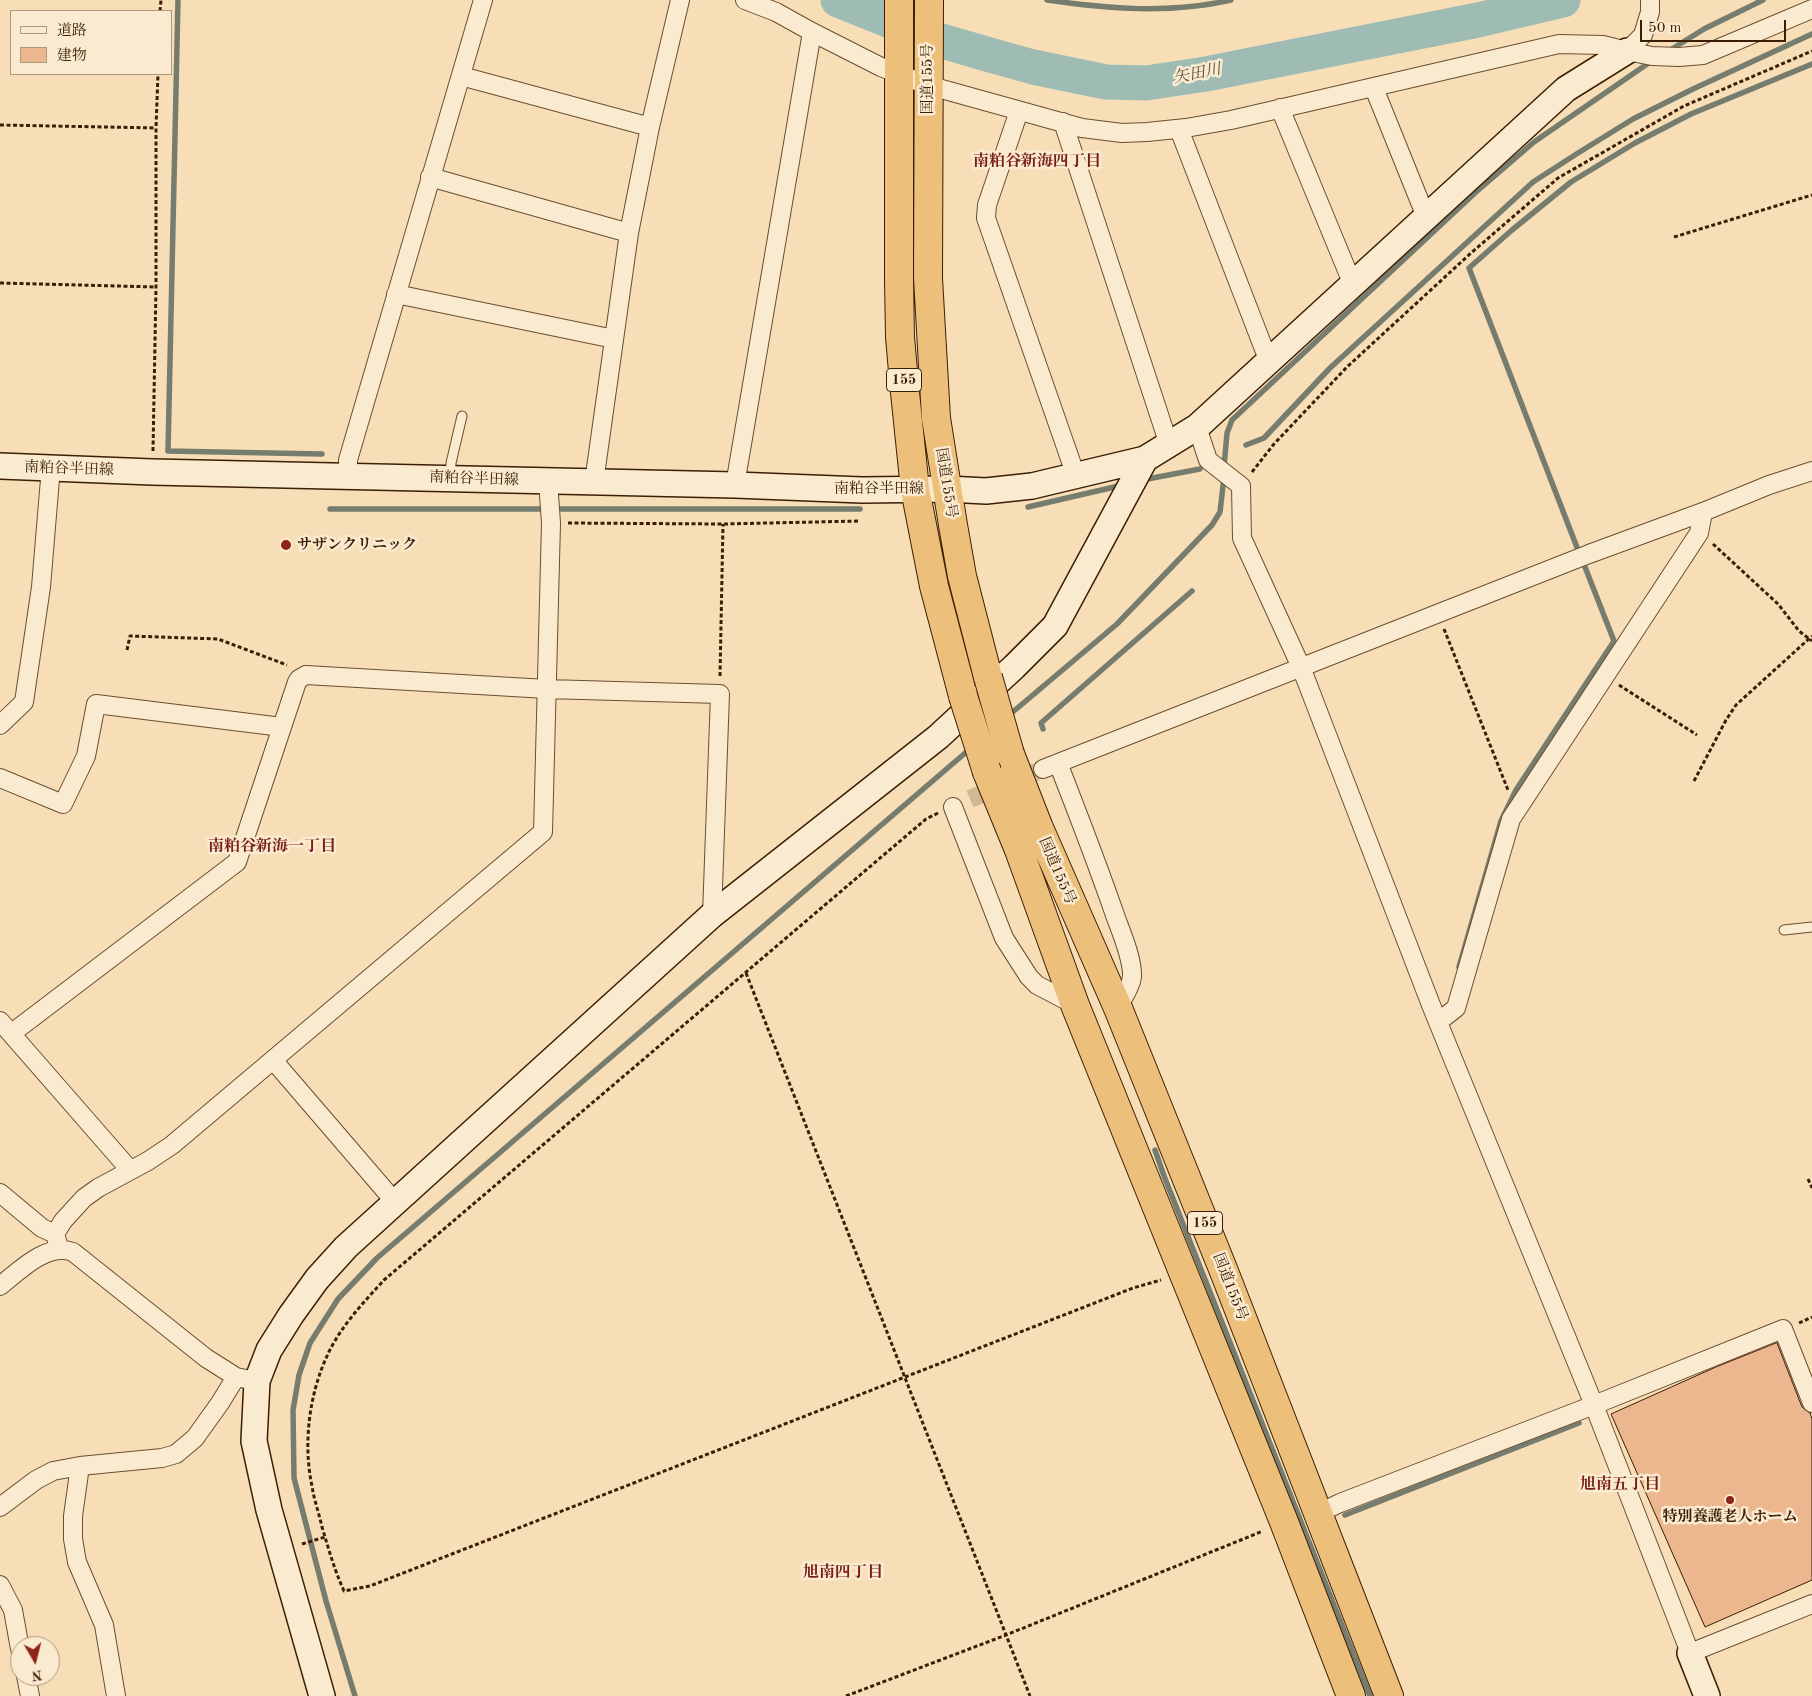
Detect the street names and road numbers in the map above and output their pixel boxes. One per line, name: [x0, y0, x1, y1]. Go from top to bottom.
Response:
street label: 国道155号: [919, 43, 937, 115]
road number: 155: [886, 368, 922, 392]
street label: 国道155号: [932, 446, 960, 520]
street label: 南粕谷半田線: [24, 458, 114, 480]
street label: 南粕谷半田線: [429, 468, 519, 490]
street label: 南粕谷半田線: [834, 480, 924, 498]
street label: 国道155号: [1035, 835, 1079, 907]
road number: 155: [1188, 1212, 1222, 1234]
street label: 国道155号: [1209, 1251, 1251, 1323]

